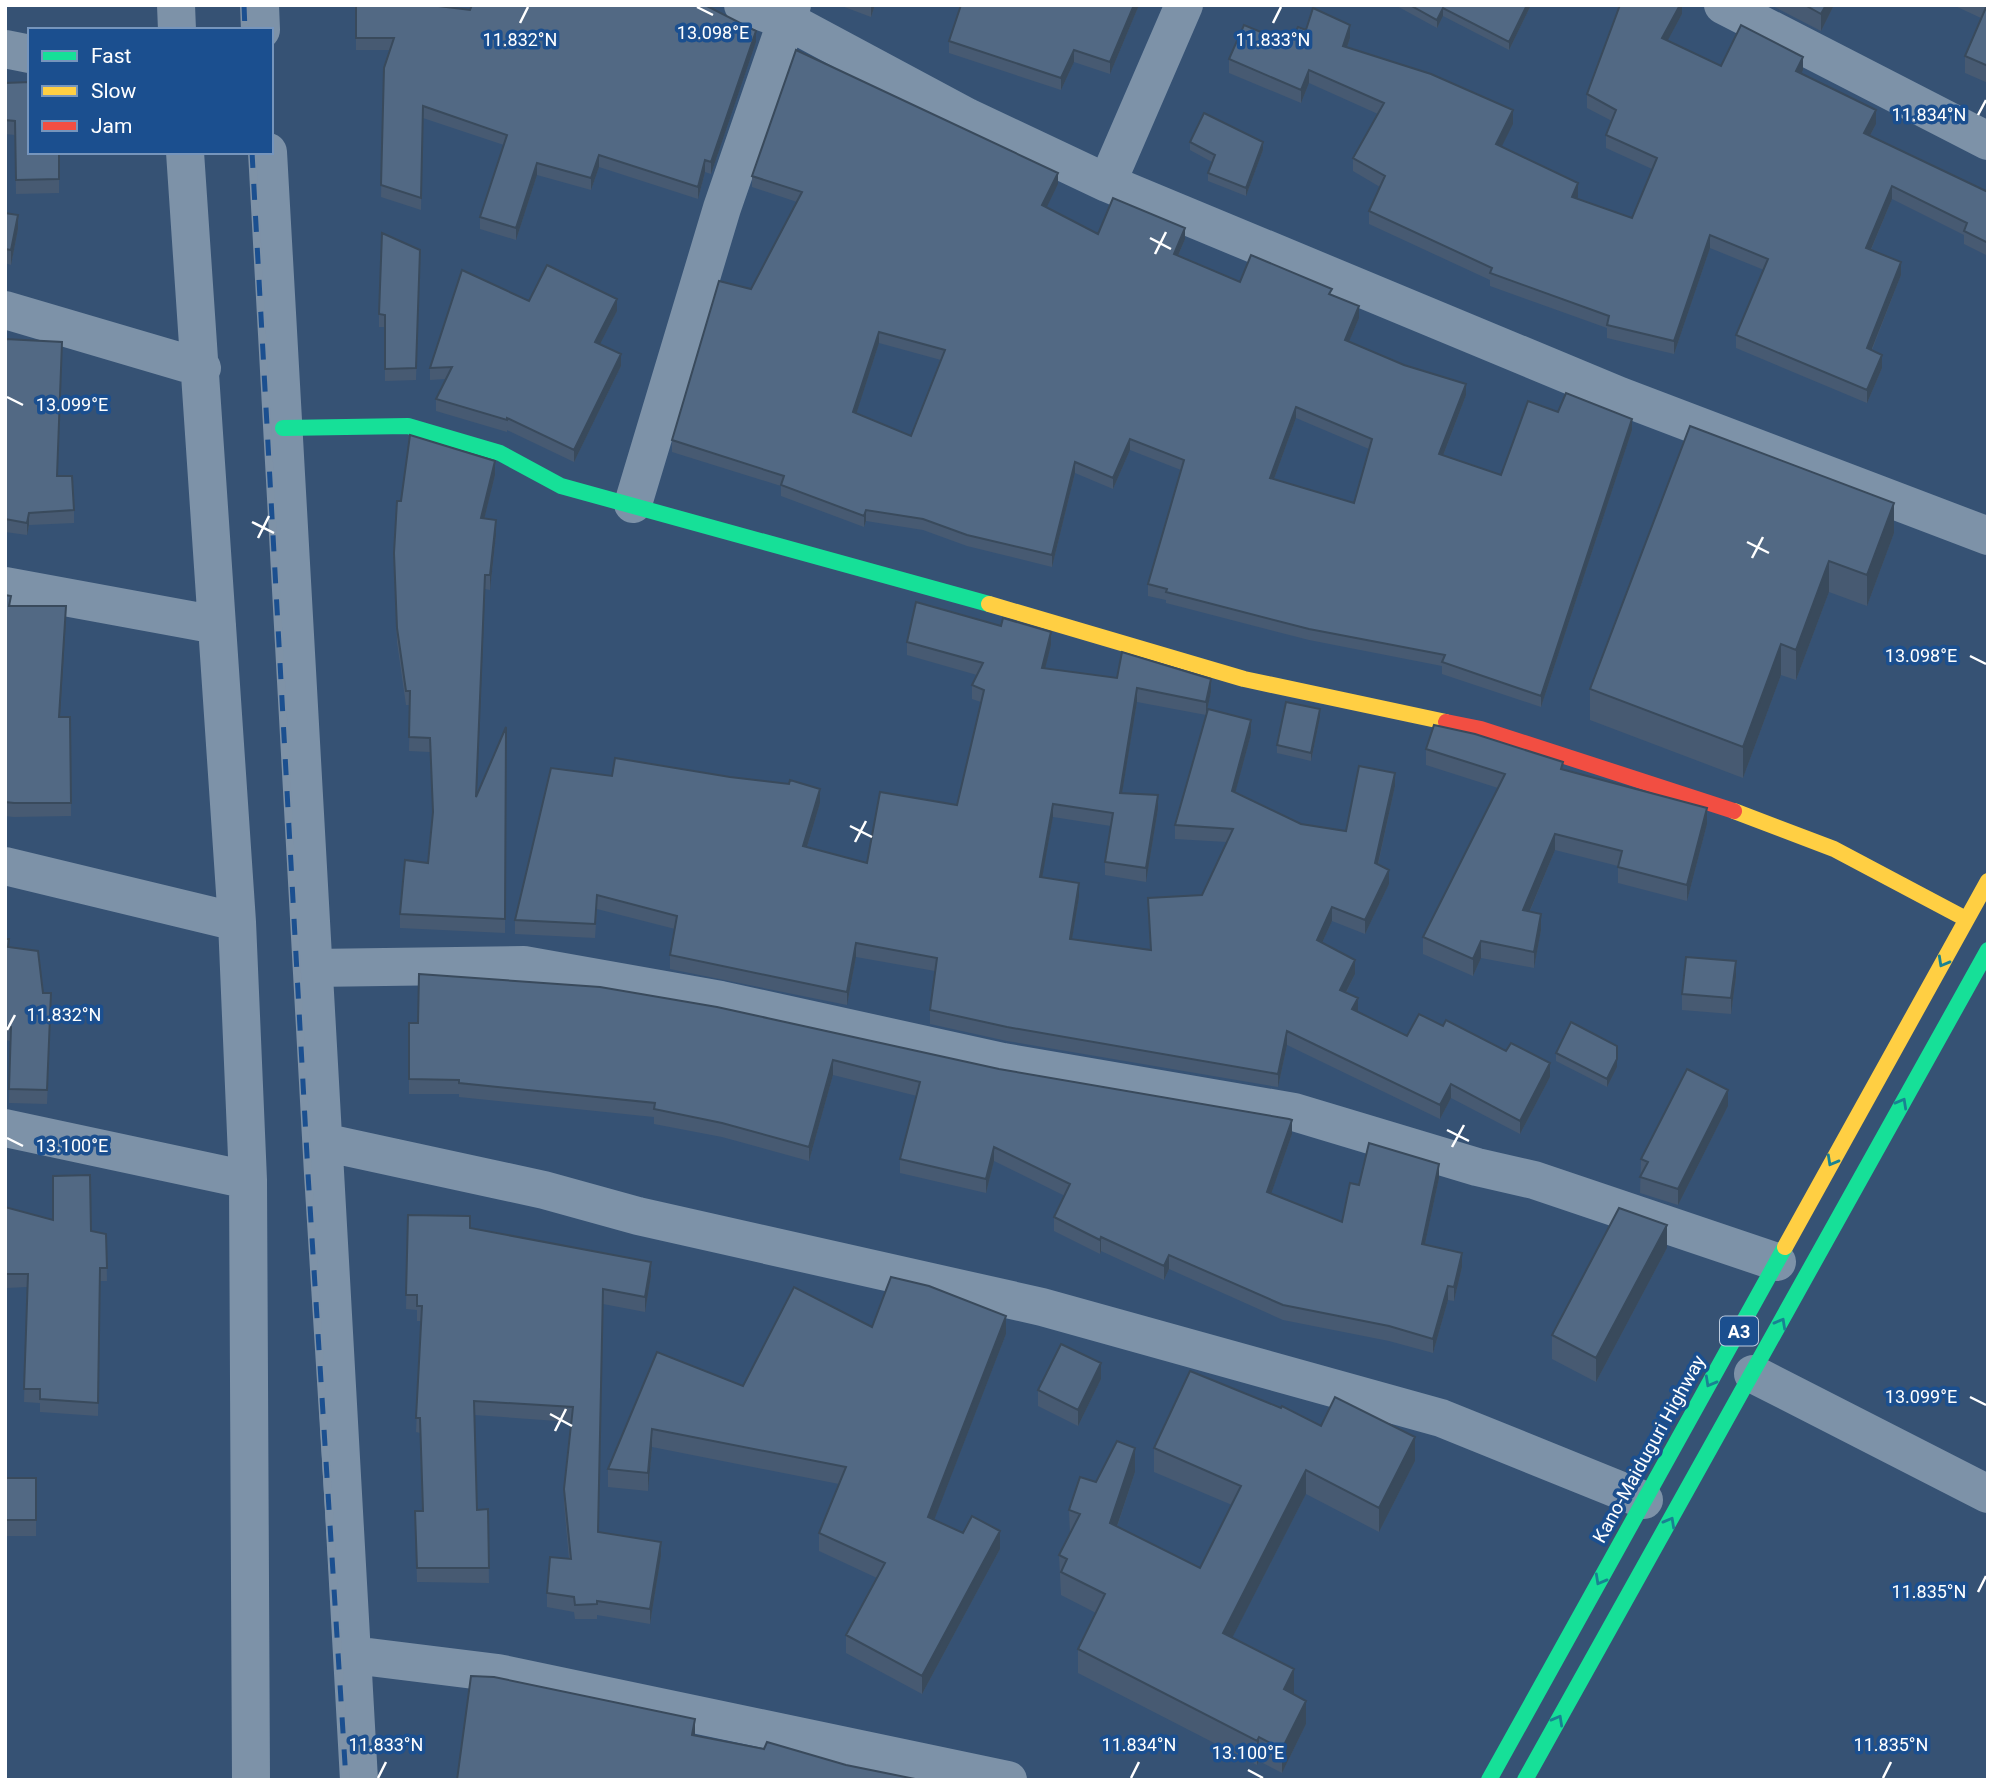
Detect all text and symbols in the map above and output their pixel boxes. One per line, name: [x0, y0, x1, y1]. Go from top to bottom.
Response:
text: 13.098°E: [677, 22, 749, 43]
legend: [28, 28, 273, 154]
text: 11.832°N: [483, 29, 557, 50]
text: 11.833°N: [1236, 29, 1310, 50]
text: Fast: [91, 44, 132, 68]
text: Slow: [91, 79, 137, 103]
text: 11.834°N: [1892, 104, 1966, 125]
text: Jam: [91, 114, 132, 138]
text: 13.099°E: [36, 394, 108, 415]
text: 13.098°E: [1885, 645, 1957, 666]
one-way arrow: [1938, 955, 1951, 968]
text: 11.832°N: [27, 1004, 101, 1025]
one-way arrow: [1894, 1097, 1907, 1110]
text: 13.100°E: [36, 1135, 108, 1156]
one-way arrow: [1827, 1154, 1841, 1167]
road number: A3: [1720, 1316, 1758, 1346]
one-way arrow: [1773, 1318, 1786, 1331]
street label: Kano-Maiduguri Highway: [1588, 1351, 1710, 1547]
one-way arrow: [1705, 1374, 1718, 1387]
text: 13.099°E: [1885, 1386, 1957, 1407]
one-way arrow: [1662, 1517, 1675, 1529]
one-way arrow: [1594, 1573, 1608, 1586]
text: 11.835°N: [1892, 1581, 1966, 1602]
one-way arrow: [1550, 1715, 1563, 1728]
text: 11.833°N: [349, 1734, 423, 1755]
text: 11.834°N: [1102, 1734, 1176, 1755]
text: 11.835°N: [1854, 1734, 1928, 1755]
text: 13.100°E: [1212, 1742, 1284, 1763]

